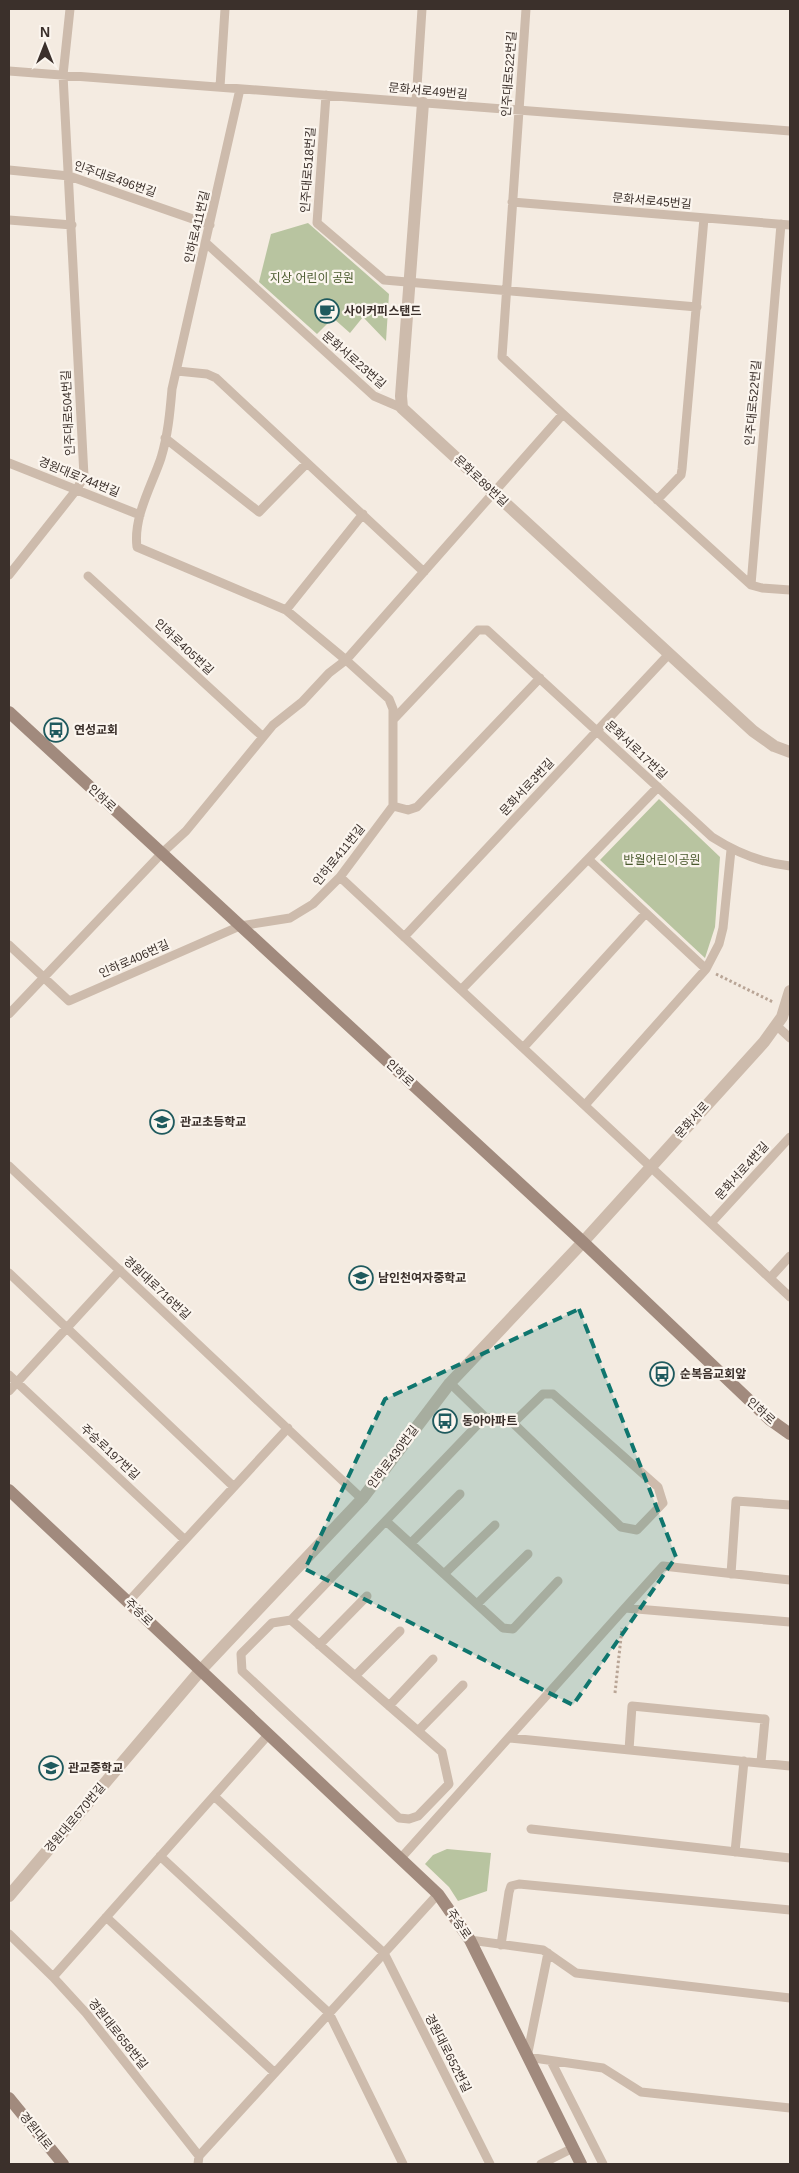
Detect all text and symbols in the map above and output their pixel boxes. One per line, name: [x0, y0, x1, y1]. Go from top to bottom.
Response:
north arrow: [20, 20, 70, 70]
text: N: [40, 24, 50, 40]
street label: 인주대로522번길: [499, 30, 519, 118]
street label: 문화서로49번길: [388, 81, 468, 101]
street label: 인주대로518번길: [298, 126, 318, 214]
street label: 인주대로496번길: [72, 158, 158, 200]
street label: 인하로411번길: [182, 189, 212, 265]
street label: 문화서로45번길: [612, 191, 692, 211]
park label: 지상 어린이 공원: [270, 271, 354, 285]
cafe icon: 사이커피스탠드: [314, 298, 340, 324]
place label: 사이커피스탠드: [344, 304, 421, 318]
street label: 문화서로23번길: [319, 329, 389, 391]
street label: 인주대로522번길: [742, 359, 764, 447]
street label: 인주대로504번길: [59, 370, 77, 456]
street label: 문화로89번길: [451, 453, 511, 509]
street label: 경원대로744번길: [36, 454, 122, 500]
street label: 인하로405번길: [152, 616, 216, 678]
bus stop icon: 연성교회: [43, 717, 69, 743]
street label: 문화서로17번길: [602, 718, 670, 782]
place label: 연성교회: [74, 723, 118, 737]
street label: 문화서로3번길: [497, 756, 557, 818]
street label: 인하로: [85, 782, 119, 814]
street label: 인하로411번길: [310, 822, 368, 888]
park label: 반월어린이공원: [623, 853, 701, 867]
street label: 인하로406번길: [97, 937, 171, 981]
street label: 인하로: [383, 1057, 417, 1089]
street label: 문화서로: [672, 1099, 712, 1141]
school or university icon: 관교초등학교: [149, 1109, 175, 1135]
place label: 관교초등학교: [180, 1115, 246, 1129]
street label: 문화서로4번길: [712, 1139, 772, 1203]
street label: 경원대로716번길: [121, 1253, 193, 1323]
school or university icon: 남인천여자중학교: [348, 1265, 374, 1291]
place label: 남인천여자중학교: [378, 1271, 466, 1285]
bus stop icon: 순복음교회앞: [649, 1361, 675, 1387]
place label: 순복음교회앞: [680, 1367, 746, 1381]
street label: 인하로: [744, 1395, 778, 1427]
bus stop icon: 동아아파트: [432, 1408, 458, 1434]
place label: 동아아파트: [462, 1414, 517, 1428]
street label: 주승로197번길: [78, 1421, 142, 1483]
street label: 인하로430번길: [365, 1423, 421, 1491]
street label: 주승로: [122, 1595, 156, 1629]
school or university icon: 관교중학교: [38, 1755, 64, 1781]
place label: 관교중학교: [68, 1761, 123, 1775]
street label: 경원대로670번길: [42, 1780, 108, 1856]
street label: 주승로: [444, 1906, 474, 1942]
street label: 경원대로658번길: [85, 1996, 151, 2072]
street label: 경원대로652번길: [422, 2011, 474, 2095]
street label: 경원대로: [17, 2109, 55, 2153]

